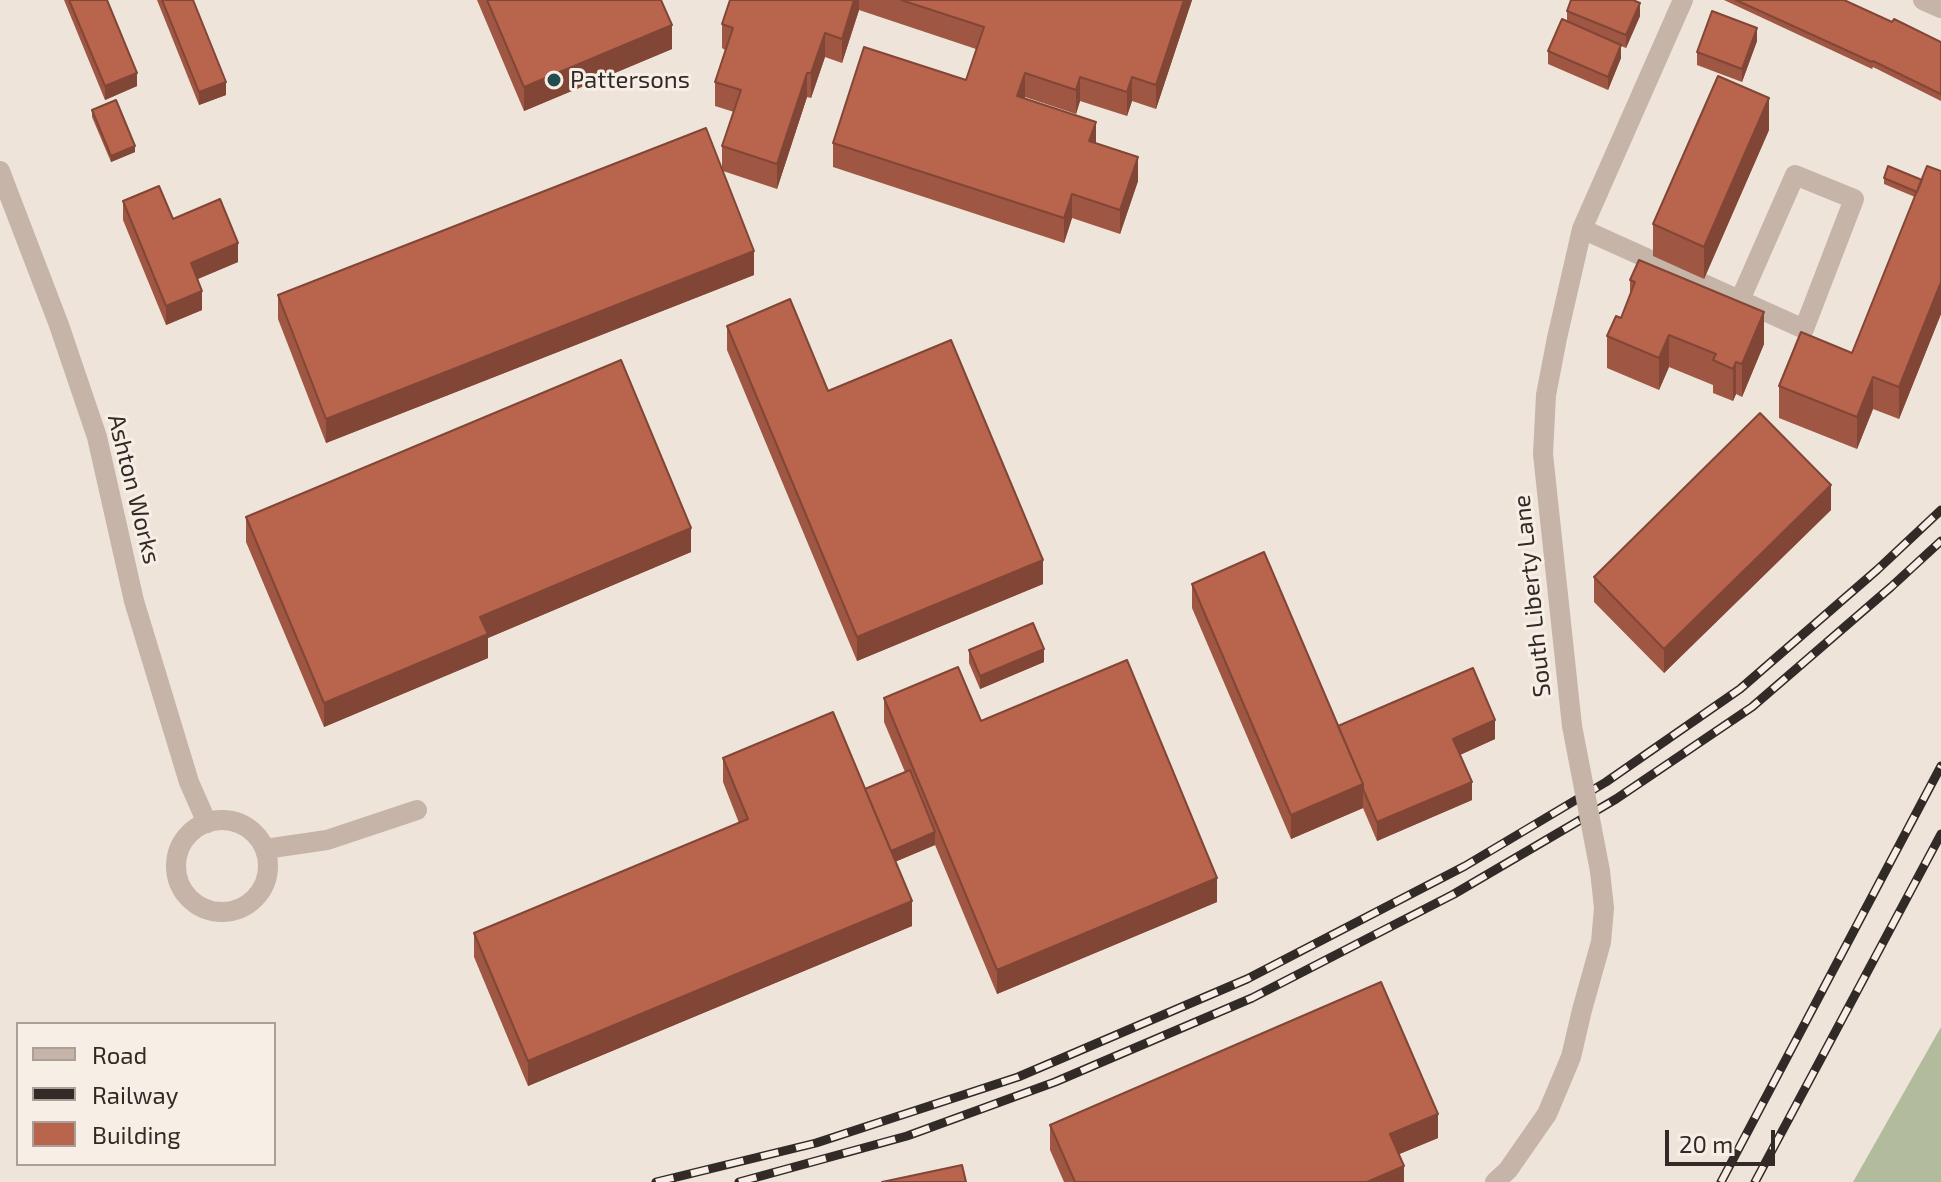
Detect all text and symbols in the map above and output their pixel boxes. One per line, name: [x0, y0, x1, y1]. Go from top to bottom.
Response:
place label: Pattersons: [570, 66, 690, 94]
marker: Pattersons: [545, 71, 563, 89]
street label: Ashton Works: [102, 411, 166, 567]
street label: South Liberty Lane: [1507, 493, 1557, 699]
legend: [16, 1022, 276, 1166]
text: Road: [92, 1040, 147, 1069]
text: Railway: [92, 1080, 178, 1109]
scale bar: [1669, 1114, 1779, 1164]
text: Building: [92, 1120, 181, 1149]
text: 20 m: [1679, 1129, 1733, 1158]

